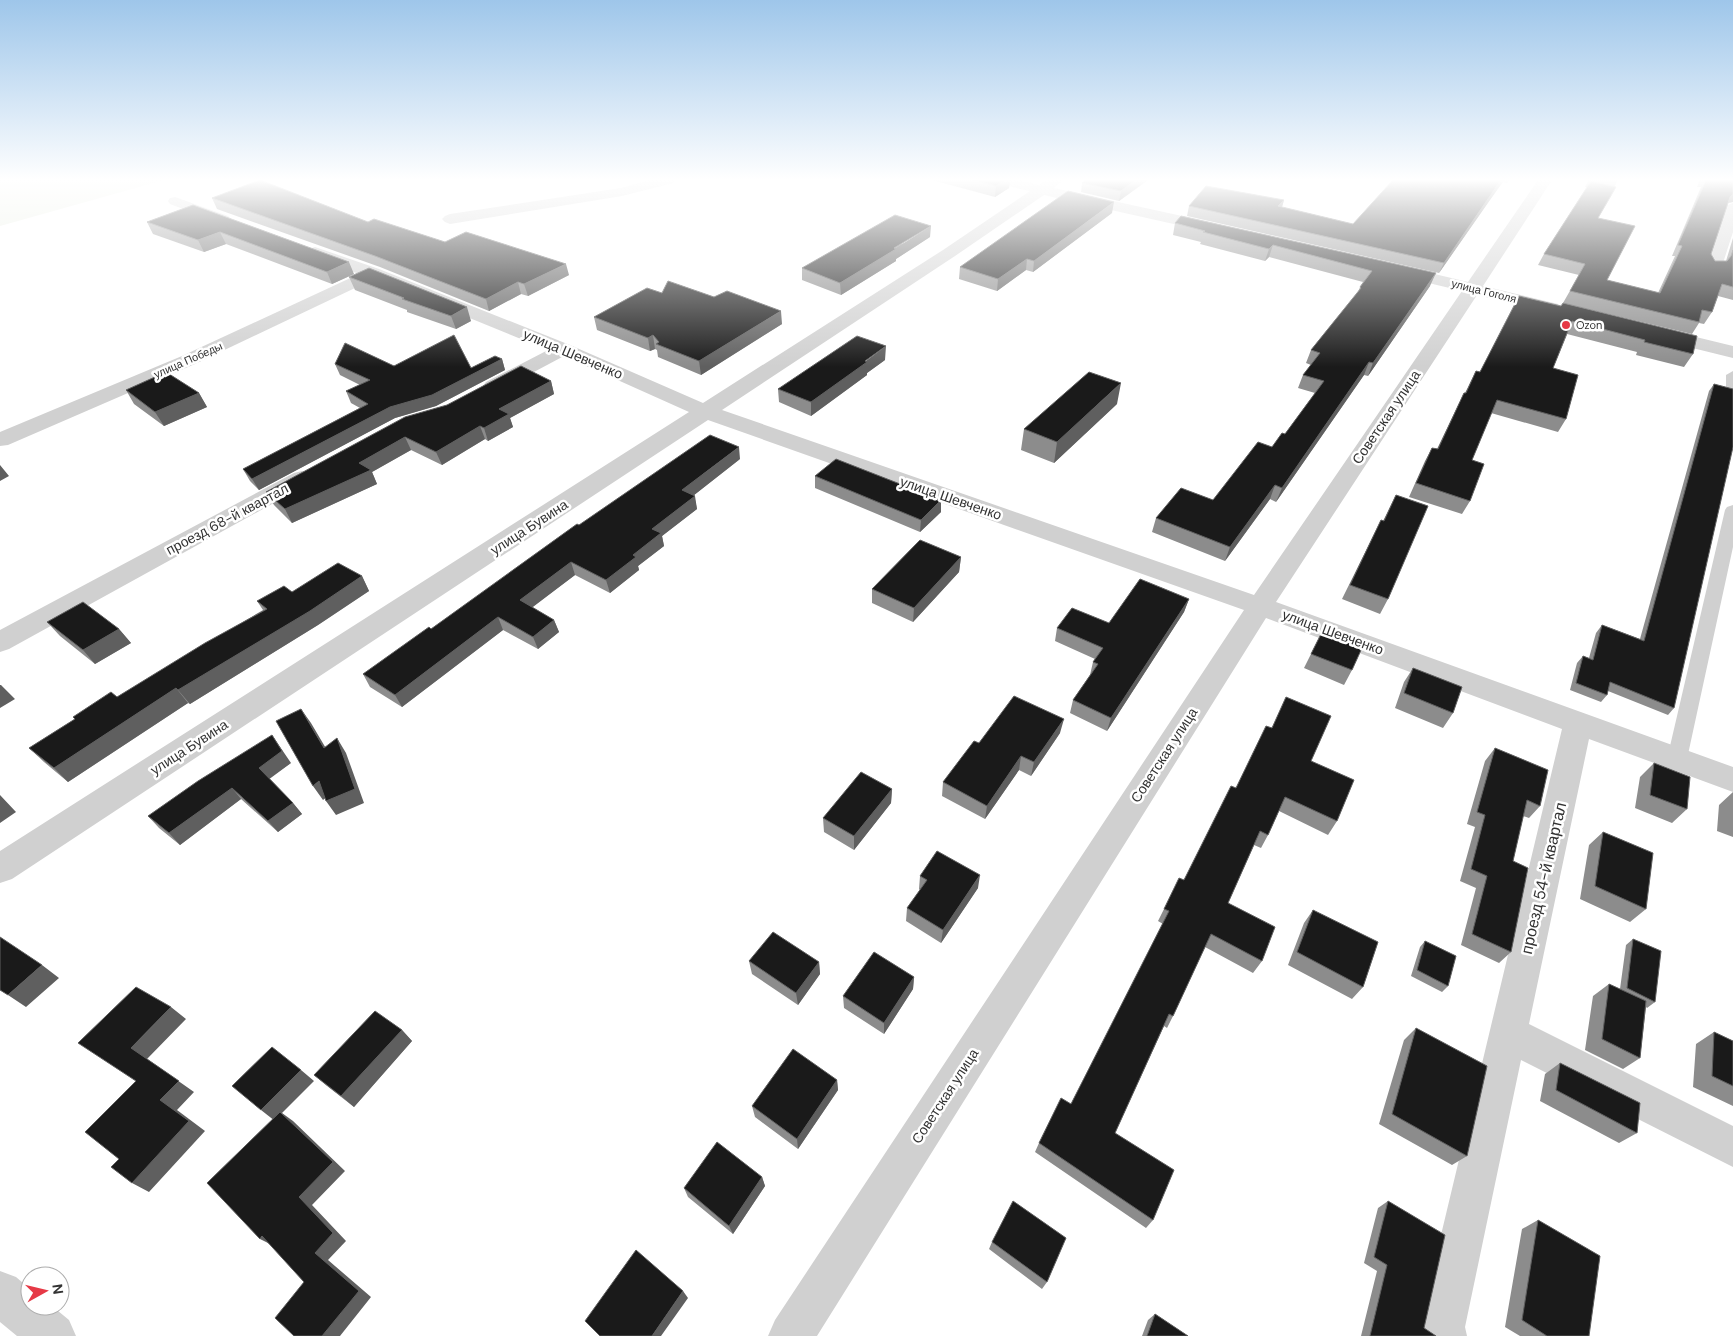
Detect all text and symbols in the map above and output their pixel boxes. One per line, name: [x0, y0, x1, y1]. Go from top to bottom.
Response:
street label: улица Гоголя: [1450, 276, 1518, 306]
place label: Ozon: [1576, 318, 1602, 332]
marker: Ozon: [1560, 319, 1572, 331]
street label: улица Шевченко: [520, 325, 626, 383]
street label: улица Победы: [152, 339, 225, 381]
street label: Советская улица: [1348, 366, 1424, 468]
street label: улица Шевченко: [898, 472, 1004, 524]
street label: проезд 68-й квартал: [163, 479, 291, 559]
street label: улица Бувина: [487, 495, 571, 559]
street label: улица Шевченко: [1280, 605, 1386, 659]
street label: Советская улица: [1127, 704, 1202, 806]
street label: улица Бувина: [147, 715, 231, 779]
street label: проезд 54-й квартал: [1516, 800, 1571, 956]
street label: Советская улица: [908, 1045, 983, 1147]
north arrow: [20, 1266, 70, 1316]
text: N: [48, 1283, 67, 1296]

